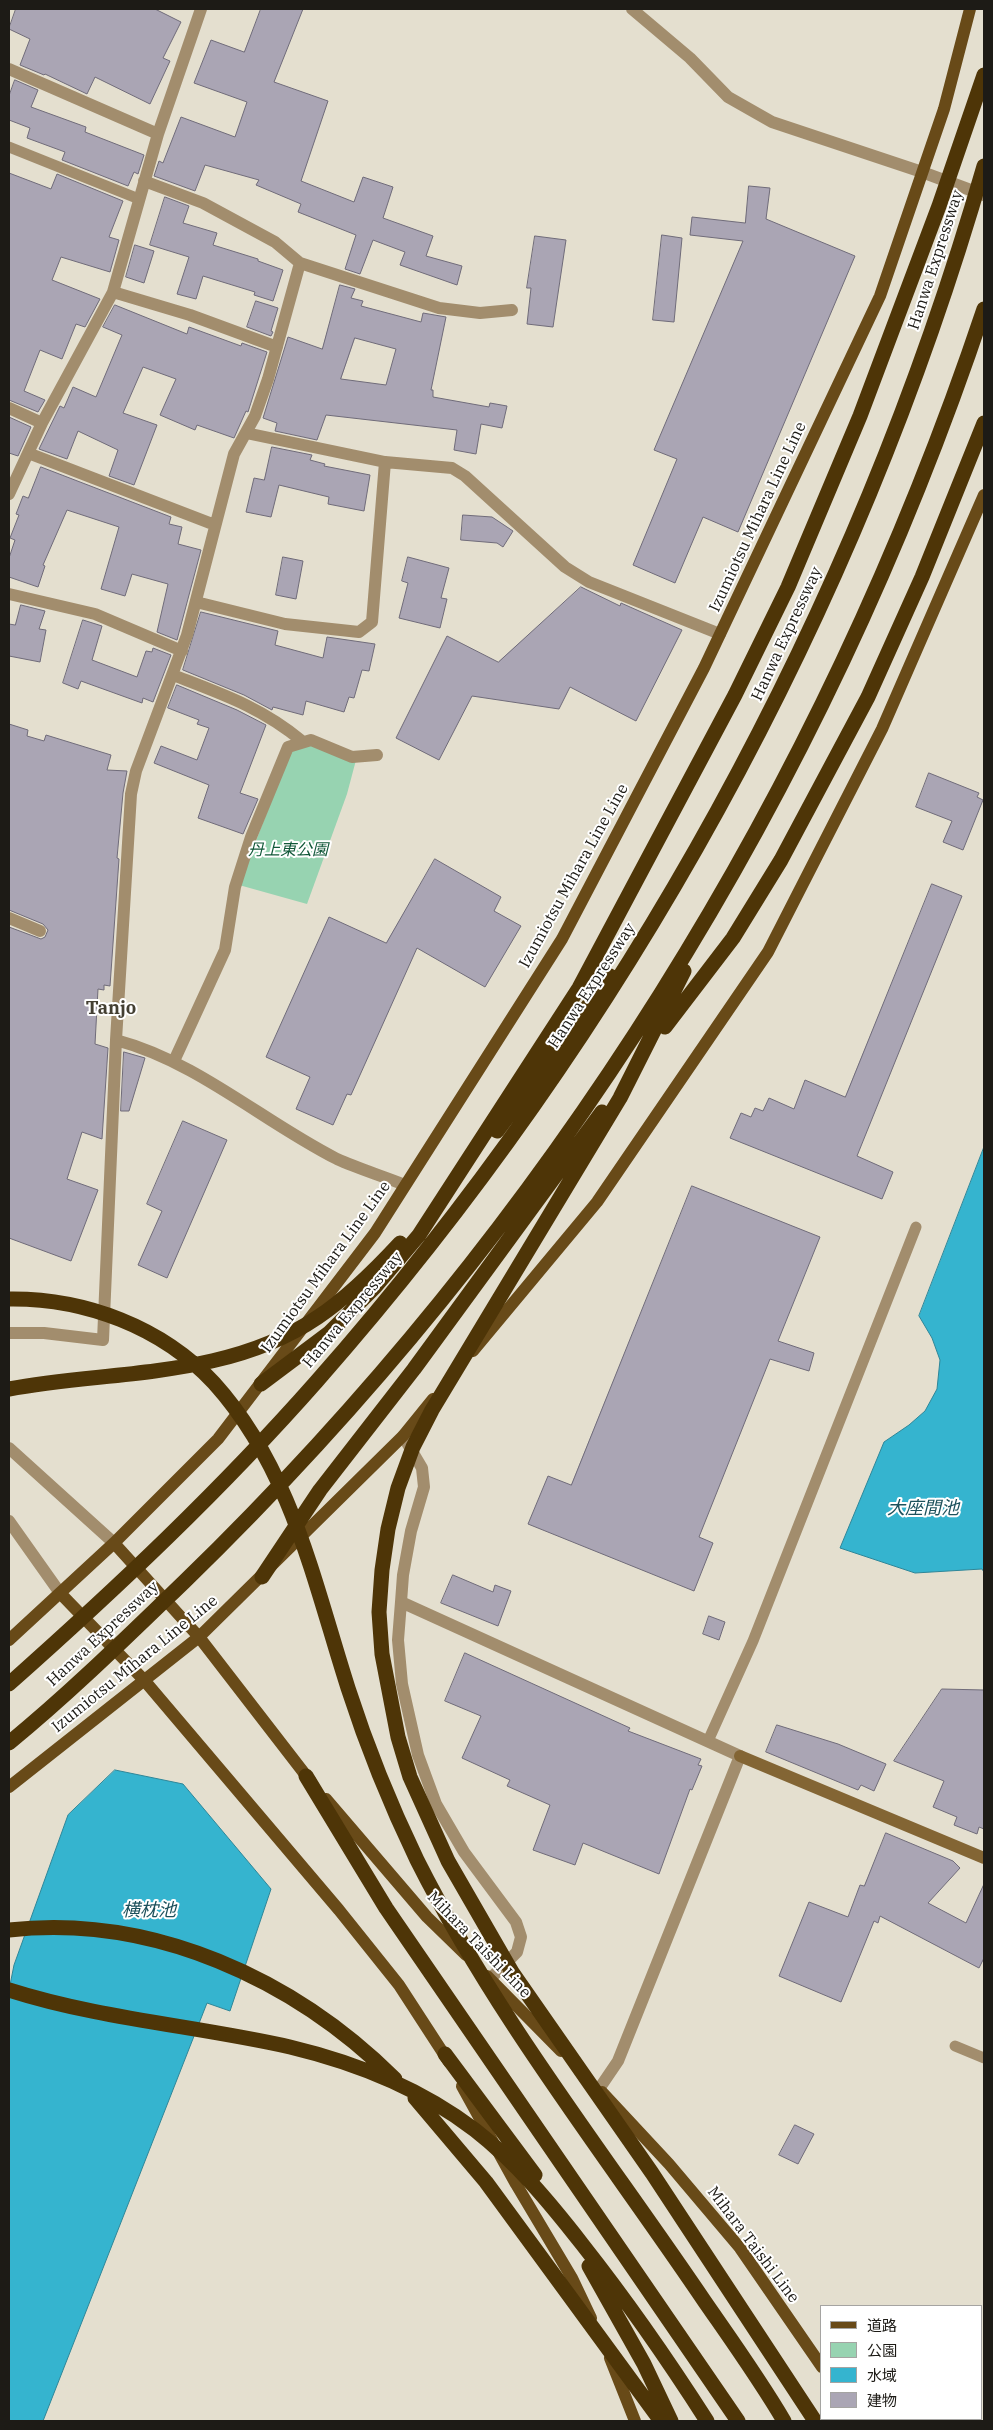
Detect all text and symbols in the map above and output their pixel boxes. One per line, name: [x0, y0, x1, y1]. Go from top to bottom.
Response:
street label: Hanwa Expressway: [904, 188, 968, 332]
street label: Izumiotsu Mihara Line Line: [705, 419, 811, 615]
street label: Hanwa Expressway: [748, 564, 826, 704]
street label: Izumiotsu Mihara Line Line: [515, 781, 633, 971]
park label: 丹上東公園: [248, 840, 328, 860]
street label: Hanwa Expressway: [544, 920, 640, 1052]
district label: Tanjo: [86, 998, 136, 1020]
street label: Izumiotsu Mihara Line Line: [257, 1177, 395, 1357]
street label: Hanwa Expressway: [299, 1248, 407, 1372]
water label: 大座間池: [887, 1498, 959, 1520]
street label: Hanwa Expressway: [43, 1577, 163, 1691]
street label: Izumiotsu Mihara Line Line: [48, 1591, 222, 1737]
street label: Mihara Taishi Line: [423, 1888, 535, 2002]
water label: 横枕池: [122, 1900, 176, 1922]
street label: Mihara Taishi Line: [703, 2183, 803, 2307]
legend: [820, 2305, 983, 2420]
text: 道路: [867, 2316, 897, 2335]
text: 公園: [867, 2341, 897, 2360]
text: 水域: [867, 2366, 897, 2385]
text: 建物: [867, 2391, 897, 2410]

